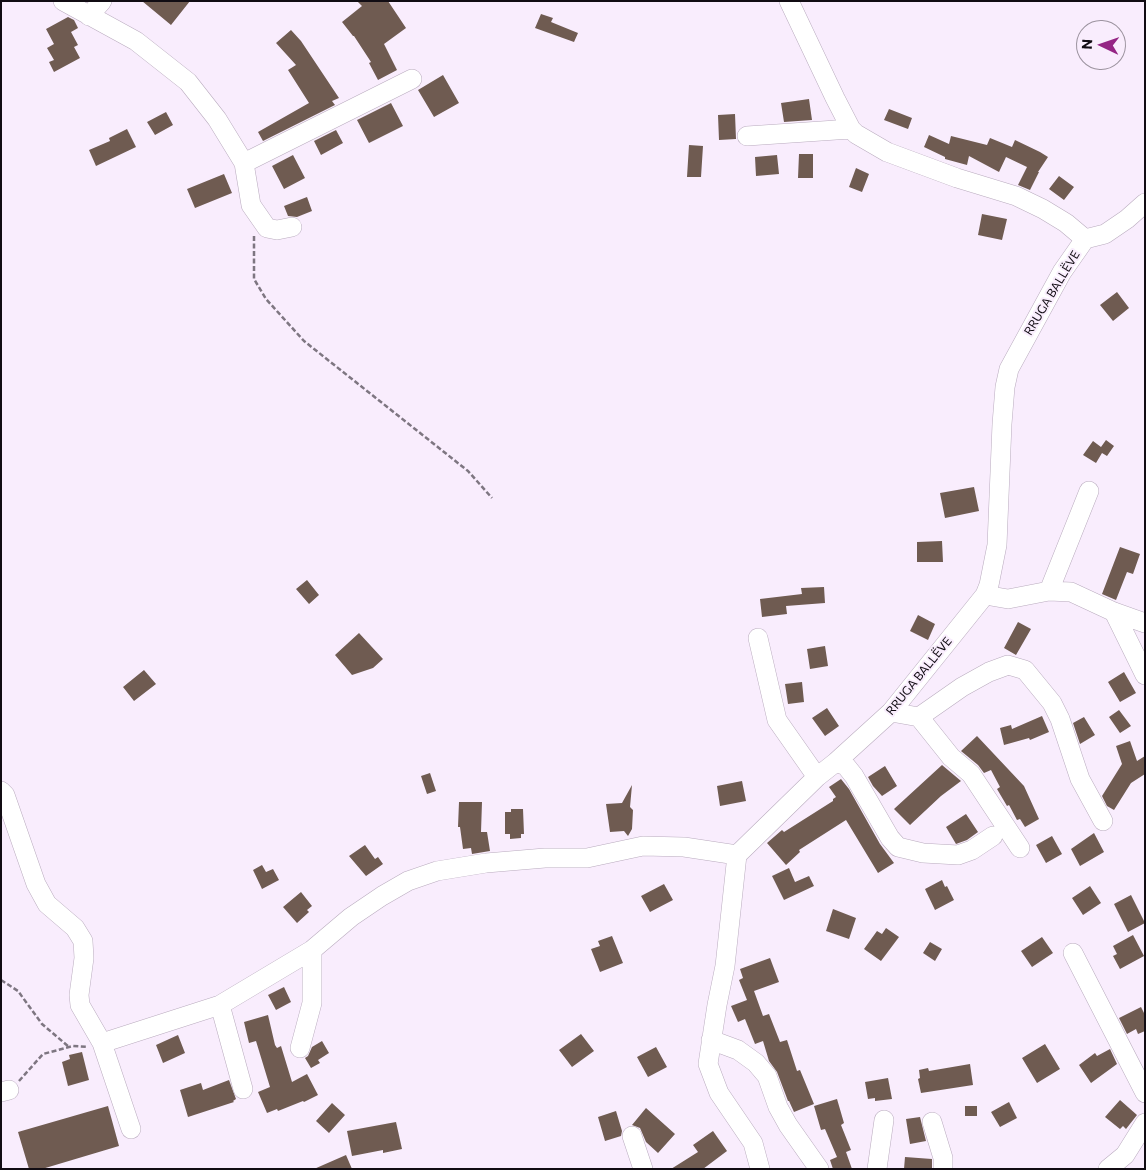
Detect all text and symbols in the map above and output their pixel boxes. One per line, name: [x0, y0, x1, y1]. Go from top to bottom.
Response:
north arrow: [1076, 20, 1126, 70]
text: N: [1078, 39, 1095, 50]
street label: RRUGA BALLËVE: [1021, 248, 1083, 338]
street label: RRUGA BALLËVE: [883, 634, 955, 718]

